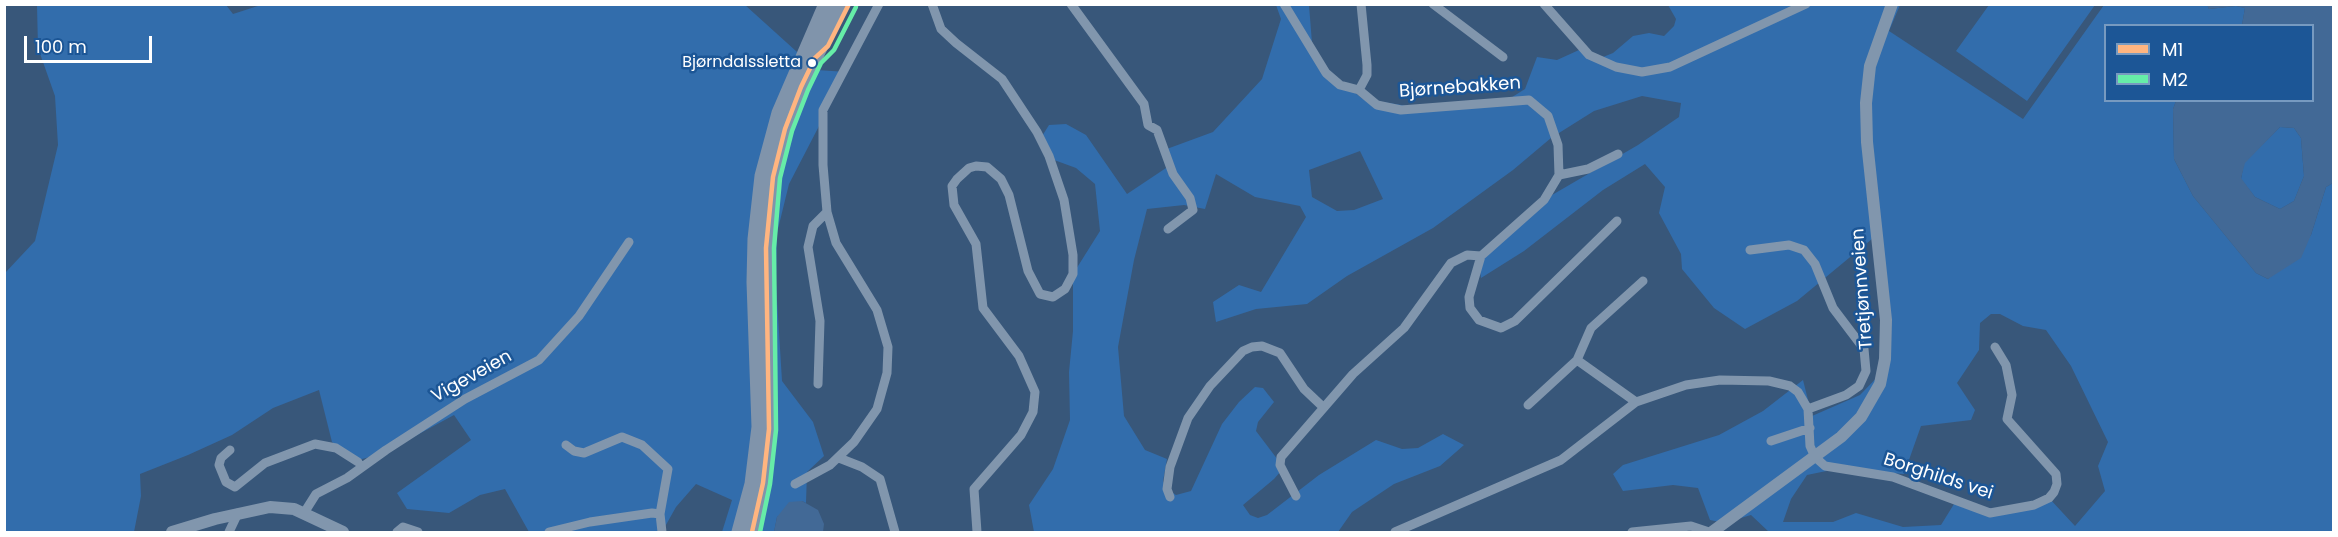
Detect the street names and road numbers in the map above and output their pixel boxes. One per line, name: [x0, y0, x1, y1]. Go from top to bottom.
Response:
street label: Bjørnebakken: [1398, 73, 1522, 103]
street label: Tretjønnveien: [1848, 228, 1878, 350]
street label: Vigeveien: [428, 346, 516, 408]
street label: Borghilds vei: [1881, 449, 1995, 505]

